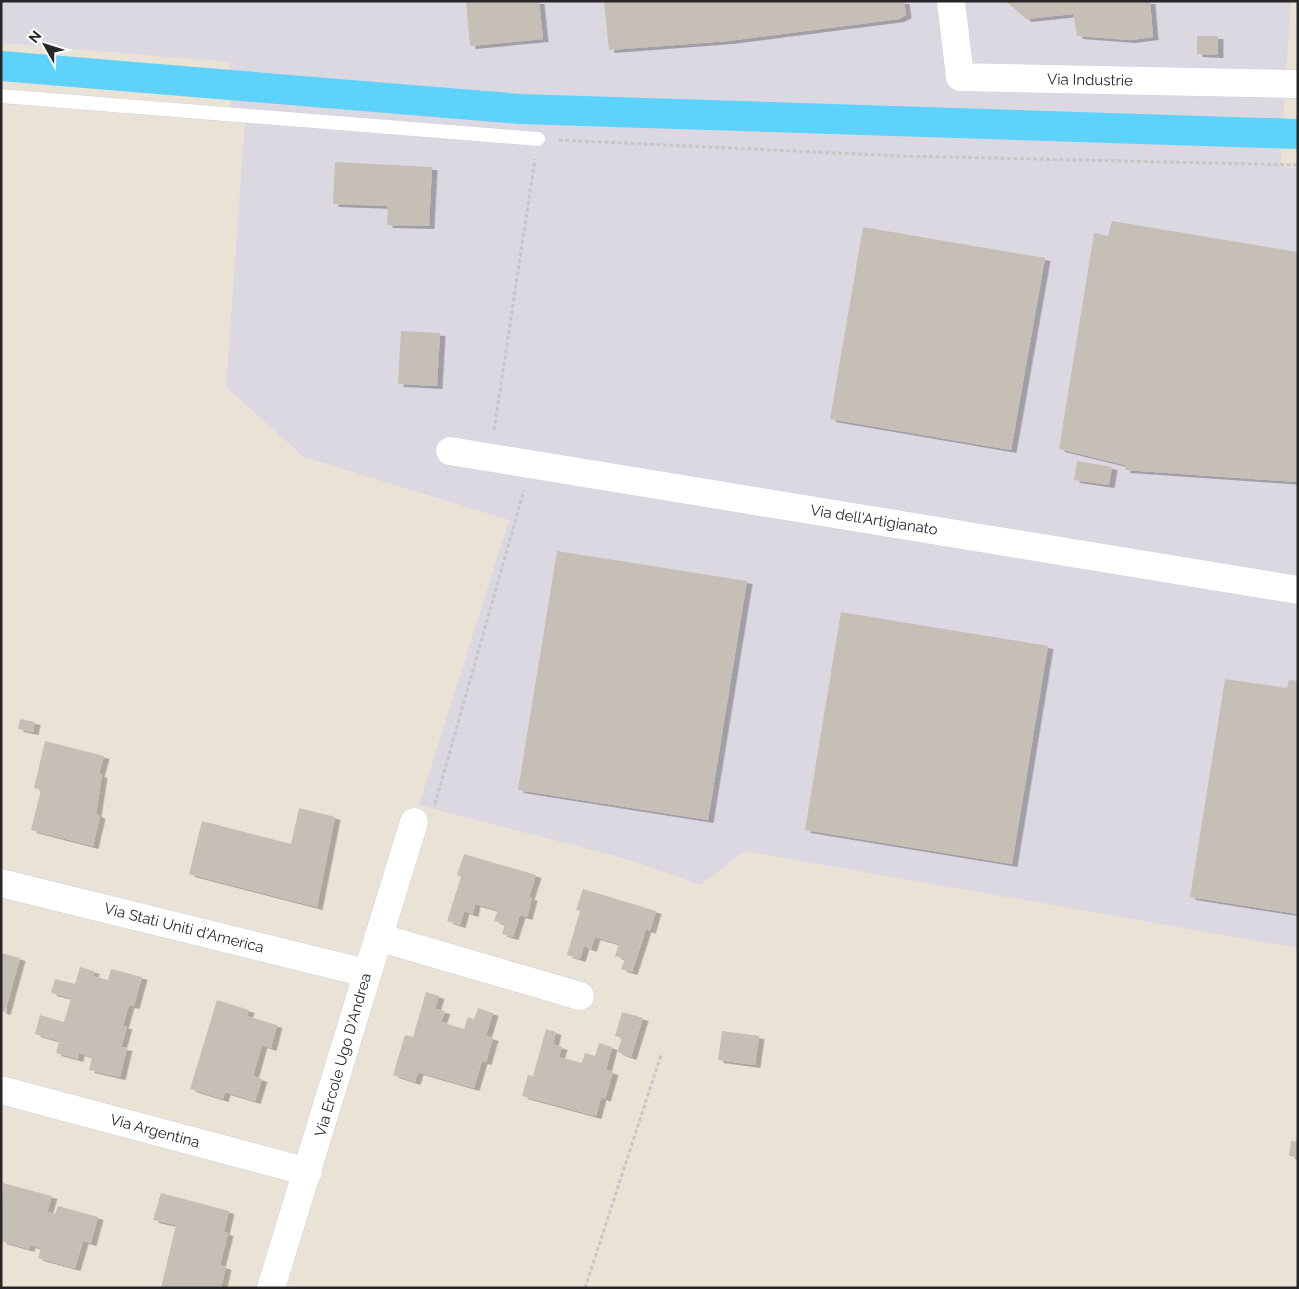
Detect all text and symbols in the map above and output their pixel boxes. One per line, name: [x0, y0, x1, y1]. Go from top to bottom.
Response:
north arrow: [20, 20, 70, 70]
text: N: [25, 28, 44, 46]
street label: Via Industrie: [1047, 70, 1133, 90]
street label: Via dell'Artigianato: [809, 501, 939, 539]
street label: Via Stati Uniti d'America: [102, 899, 266, 957]
street label: Via Ercole Ugo D'Andrea: [311, 971, 375, 1139]
street label: Via Argentina: [108, 1110, 202, 1152]

